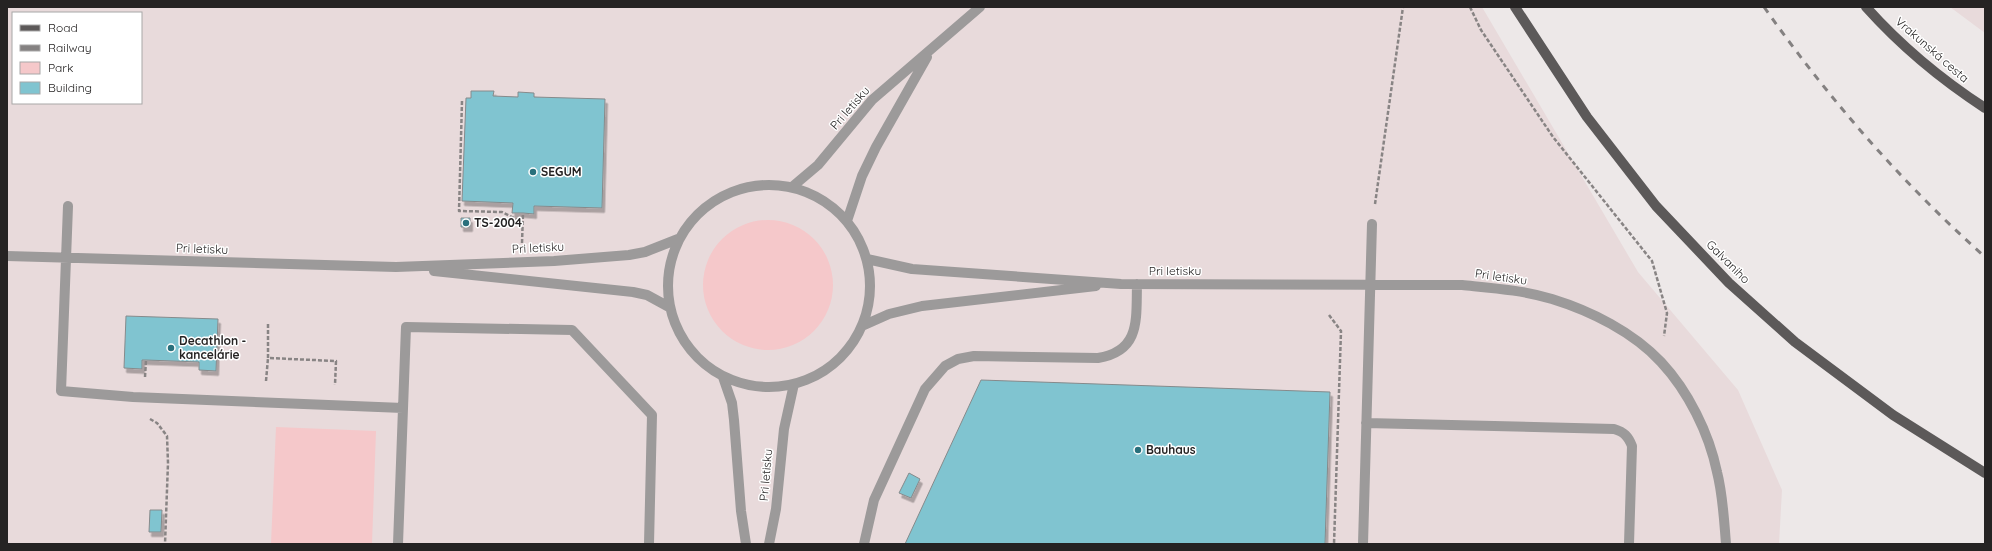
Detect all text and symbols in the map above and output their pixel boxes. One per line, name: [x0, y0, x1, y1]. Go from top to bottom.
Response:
legend: [12, 12, 142, 104]
street label: Vrakunská cesta: [1893, 14, 1972, 86]
text: Road: [48, 20, 78, 35]
text: Railway: [48, 40, 92, 55]
text: Park: [48, 60, 73, 75]
text: Building: [48, 80, 92, 95]
street label: Pri letisku: [827, 83, 873, 132]
place label: SEGUM: [541, 164, 582, 179]
marker: SEGUM: [528, 167, 538, 177]
place label: TS-2004: [474, 215, 522, 230]
marker: TS-2004: [461, 218, 471, 228]
street label: Galvaniho: [1703, 237, 1753, 287]
street label: Pri letisku: [511, 239, 565, 256]
street label: Pri letisku: [176, 240, 229, 257]
street label: Pri letisku: [1149, 263, 1201, 278]
street label: Pri letisku: [1474, 265, 1528, 288]
place label: Decathlon - kancelárie: [179, 333, 247, 362]
marker: Decathlon - kancelárie: [166, 343, 176, 353]
place label: Bauhaus: [1146, 442, 1196, 457]
marker: Bauhaus: [1133, 445, 1143, 455]
street label: Pri letisku: [756, 448, 775, 502]

